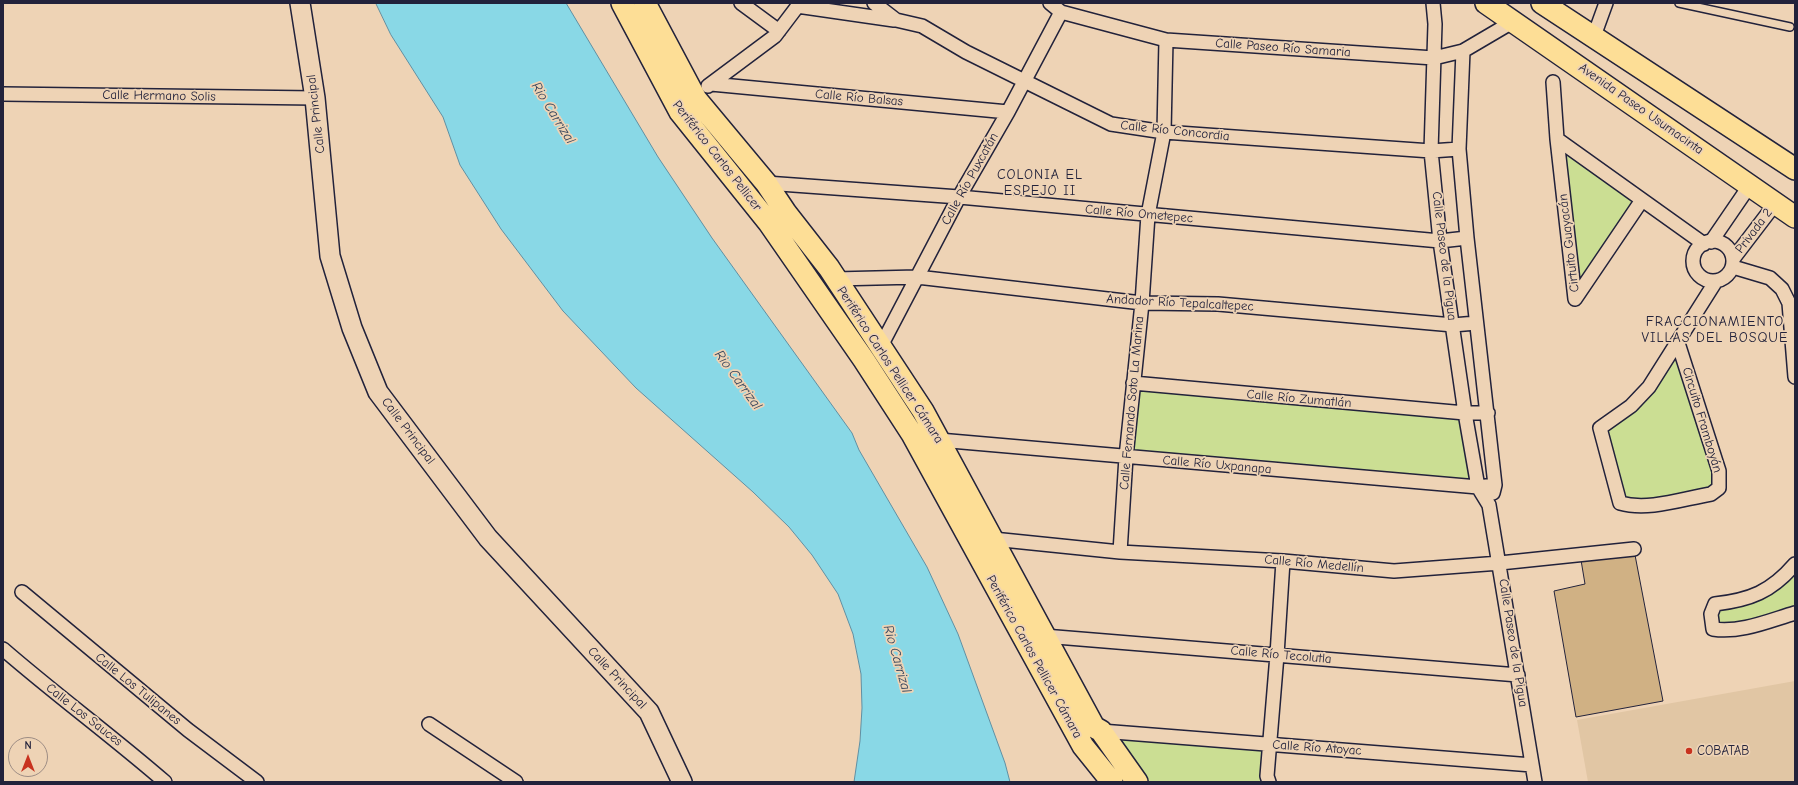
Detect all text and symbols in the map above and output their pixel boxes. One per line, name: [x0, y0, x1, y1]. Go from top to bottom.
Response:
street label: Calle Paseo Río Samaria: [1215, 35, 1351, 61]
street label: Avenida Paseo Usumacinta: [1576, 60, 1706, 158]
street label: Calle Principal: [303, 74, 329, 154]
water label: Rio Carrizal: [527, 79, 579, 147]
street label: Calle Río Balsas: [814, 86, 904, 110]
street label: Calle Hermano Solis: [102, 87, 216, 105]
street label: Periférico Carlos Pellicer: [669, 98, 765, 214]
street label: Calle Río Concordia: [1120, 118, 1230, 144]
street label: Calle Río Puxcatán: [938, 130, 1002, 228]
district label: COLONIA EL ESPEJO II: [997, 167, 1083, 200]
street label: Calle Paseo de la Pigua: [1428, 191, 1460, 321]
street label: Cirtuito Guayacán: [1555, 193, 1583, 293]
street label: Calle Río Ometepec: [1084, 202, 1194, 226]
street label: Privada 2: [1732, 206, 1776, 256]
street label: Periférico Carlos Pellicer Cámara: [833, 284, 947, 446]
street label: Andador Río Tepalcaltepec: [1106, 291, 1254, 315]
district label: FRACCIONAMIENTO VILLAS DEL BOSQUE: [1642, 314, 1788, 346]
street label: Calle Fernando Soto La Marina: [1117, 315, 1147, 491]
water label: Rio Carrizal: [711, 347, 765, 413]
street label: Circuito Framboyán: [1679, 365, 1725, 475]
street label: Calle Río Zumatlán: [1246, 387, 1352, 411]
street label: Calle Principal: [378, 395, 438, 467]
street label: Calle Río Uxpanapa: [1162, 452, 1272, 478]
street label: Calle Río Medellín: [1264, 552, 1364, 576]
street label: Periférico Carlos Pellicer Cámara: [983, 573, 1085, 741]
street label: Calle Paseo de la Pigua: [1495, 578, 1531, 708]
water label: Rio Carrizal: [879, 623, 915, 695]
street label: Calle Río Tecolutla: [1230, 643, 1332, 667]
street label: Calle Principal: [584, 644, 650, 712]
street label: Calle Los Tulipanes: [92, 650, 184, 728]
street label: Calle Los Sauces: [43, 680, 125, 750]
north arrow: [8, 737, 48, 777]
street label: Calle Río Atoyac: [1272, 737, 1362, 759]
text: N: [24, 739, 32, 752]
place label: COBATAB: [1697, 743, 1749, 759]
marker: COBATAB: [1684, 746, 1694, 756]

